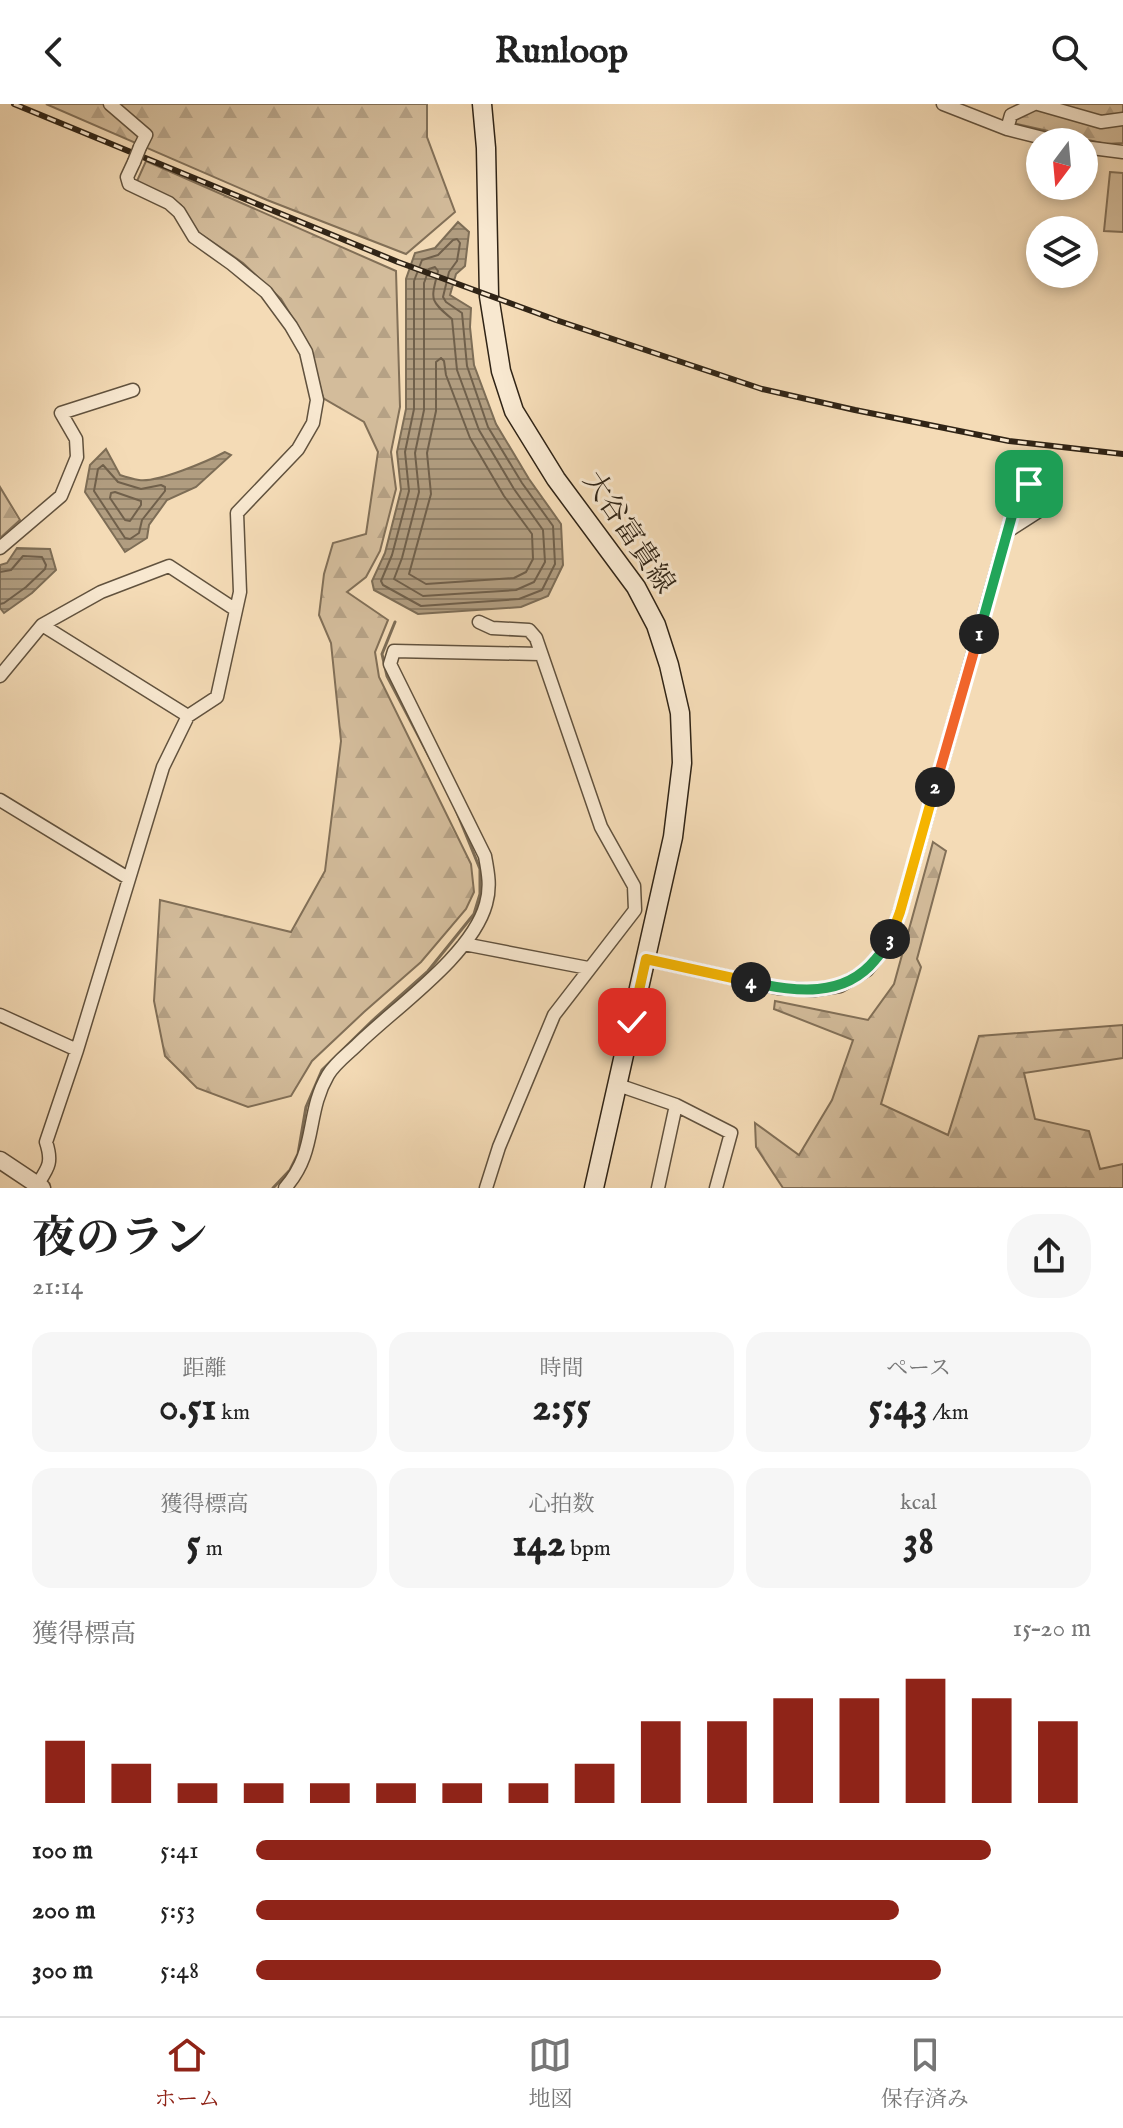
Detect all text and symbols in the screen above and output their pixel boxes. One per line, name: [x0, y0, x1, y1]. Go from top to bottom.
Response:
text: Runloop: [495, 29, 628, 75]
icon: back: [32, 30, 76, 74]
icon: search: [1047, 30, 1091, 74]
north arrow: [1026, 128, 1098, 200]
map controls: [1026, 128, 1098, 288]
button: layers: [1026, 216, 1098, 288]
pin: [995, 450, 1063, 518]
icon: arrive: [1007, 462, 1051, 506]
street label: 大谷富貴線: [574, 465, 682, 601]
pin: 1: [959, 614, 999, 654]
text: 1: [975, 620, 983, 648]
pin: 2: [915, 767, 955, 807]
text: 2: [930, 773, 940, 801]
pin: 3: [870, 919, 910, 959]
text: 3: [886, 925, 894, 953]
pin: 4: [731, 962, 771, 1002]
text: 4: [746, 968, 756, 996]
pin: [598, 988, 666, 1056]
icon: check: [610, 1000, 654, 1044]
text: 夜のラン: [32, 1212, 208, 1268]
button: share: [1007, 1214, 1091, 1298]
text: 21:14: [32, 1270, 83, 1303]
text: 距離: [182, 1355, 227, 1383]
text: 時間: [539, 1355, 584, 1383]
text: ペース: [886, 1355, 951, 1383]
text: 0.51: [159, 1383, 217, 1434]
text: 2:55: [532, 1383, 591, 1434]
text: 5:43: [868, 1383, 928, 1434]
text: km: [217, 1399, 250, 1427]
text: /km: [928, 1399, 969, 1427]
text: kcal: [900, 1489, 937, 1517]
text: 獲得標高: [160, 1491, 249, 1519]
text: 心拍数: [528, 1491, 595, 1519]
text: 38: [903, 1517, 934, 1568]
text: 5: [186, 1519, 201, 1570]
text: 142: [512, 1519, 565, 1570]
text: m: [201, 1535, 223, 1563]
text: bpm: [565, 1535, 611, 1563]
text: 15–20 m: [1012, 1612, 1091, 1645]
text: 獲得標高: [32, 1618, 136, 1651]
text: 100 m: [32, 1834, 93, 1867]
text: 5:41: [160, 1834, 199, 1867]
text: 200 m: [32, 1894, 96, 1927]
text: 5:53: [160, 1894, 195, 1927]
text: 300 m: [32, 1954, 93, 1987]
text: 5:48: [160, 1954, 199, 1987]
tab: ホーム: [154, 2033, 220, 2114]
tab: 地図: [528, 2033, 573, 2114]
tab: 保存済み: [881, 2033, 969, 2114]

